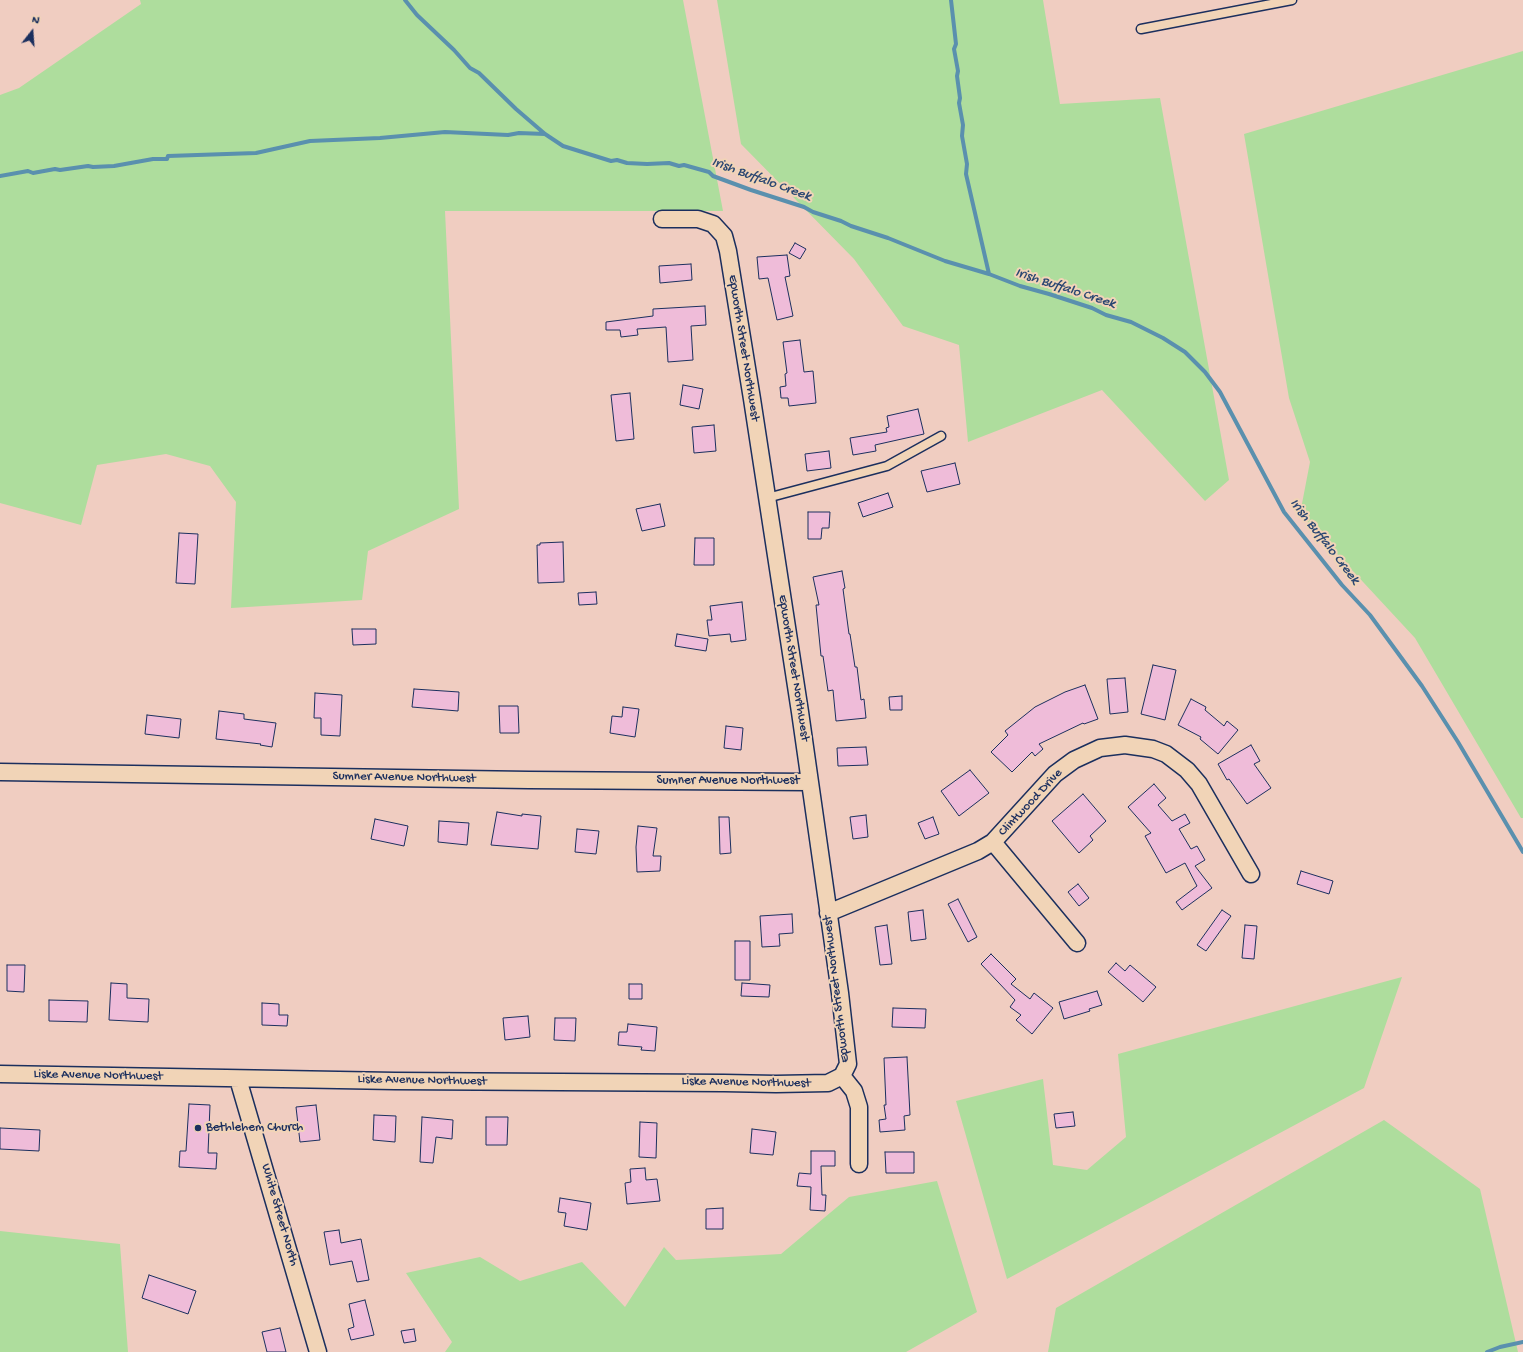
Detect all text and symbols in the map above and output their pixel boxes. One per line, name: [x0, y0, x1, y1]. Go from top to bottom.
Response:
north arrow: [12, 12, 52, 52]
text: N: [30, 14, 41, 27]
water label: Irish Buffalo Creek: [709, 154, 813, 206]
water label: Irish Buffalo Creek: [1013, 265, 1117, 313]
street label: Epworth Street Northwest: [724, 274, 762, 422]
water label: Irish Buffalo Creek: [1285, 496, 1363, 588]
street label: Epworth Street Northwest: [774, 594, 812, 742]
street label: Clintwood Drive: [996, 766, 1066, 840]
street label: Sumner Avenue Northwest: [332, 769, 476, 787]
street label: Sumner Avenue Northwest: [656, 773, 800, 789]
street label: Epworth Street Northwest: [820, 915, 854, 1063]
street label: Liske Avenue Northwest: [33, 1067, 163, 1085]
street label: Liske Avenue Northwest: [357, 1072, 487, 1090]
street label: Liske Avenue Northwest: [681, 1074, 811, 1092]
place label: Bethlehem Church: [206, 1120, 303, 1136]
marker: Bethlehem Church: [193, 1123, 203, 1133]
street label: White Street North: [257, 1162, 301, 1268]

